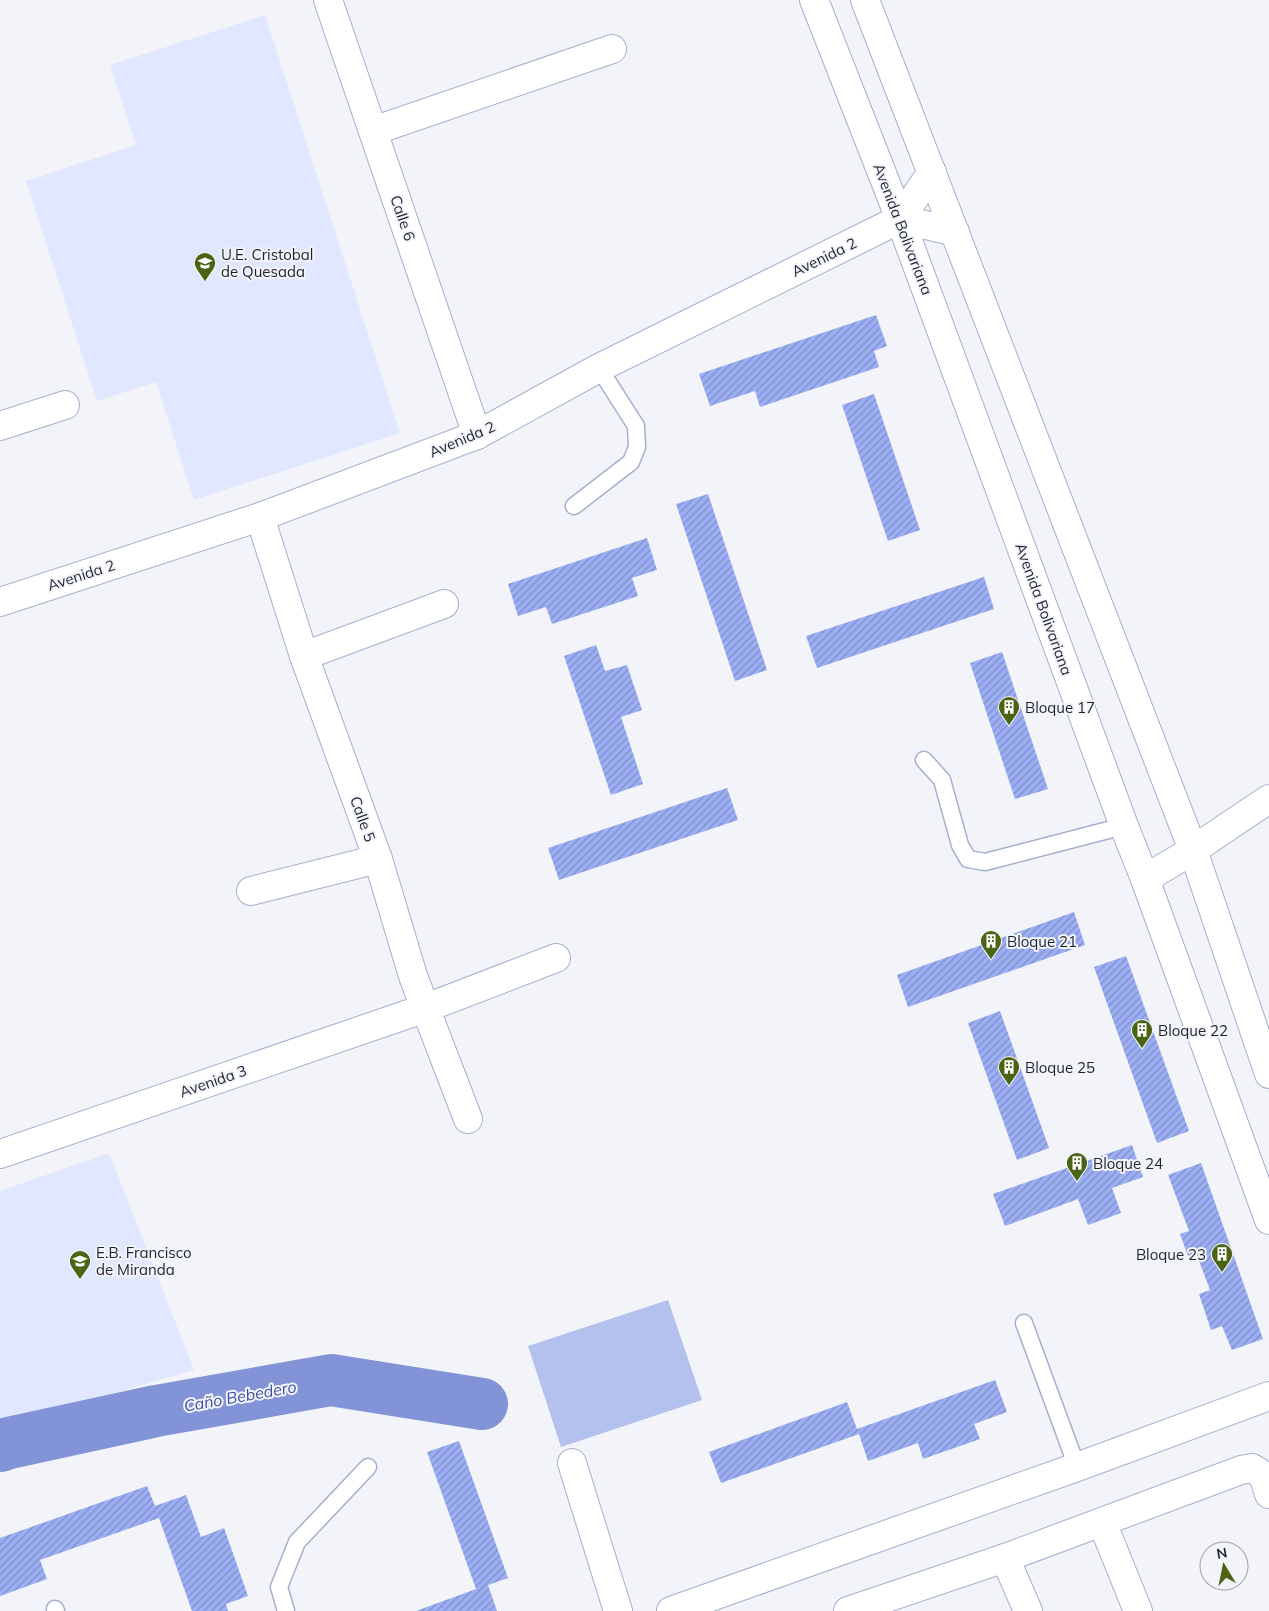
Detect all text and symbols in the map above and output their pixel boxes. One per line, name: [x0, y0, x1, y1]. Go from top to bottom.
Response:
street label: Avenida Bolivariana: [869, 161, 937, 297]
street label: Calle 6: [386, 193, 420, 243]
street label: Avenida 2: [788, 233, 860, 281]
place label: U.E. Cristobal de Quesada: [221, 245, 313, 281]
school or university icon: U.E. Cristobal de Quesada: [193, 251, 217, 282]
street label: Avenida 2: [426, 417, 498, 461]
street label: Avenida Bolivariana: [1011, 540, 1077, 678]
street label: Avenida 2: [45, 555, 117, 595]
building icon: Bloque 17: [997, 695, 1021, 726]
place label: Bloque 17: [1025, 698, 1095, 717]
street label: Calle 5: [346, 794, 380, 844]
building icon: Bloque 21: [979, 929, 1003, 960]
place label: Bloque 21: [1007, 932, 1077, 951]
building icon: Bloque 22: [1130, 1018, 1154, 1049]
place label: Bloque 22: [1158, 1021, 1228, 1040]
building icon: Bloque 25: [997, 1055, 1021, 1086]
place label: Bloque 25: [1025, 1058, 1095, 1077]
street label: Avenida 3: [177, 1061, 249, 1101]
building icon: Bloque 24: [1065, 1151, 1089, 1182]
place label: Bloque 24: [1093, 1154, 1163, 1173]
building icon: Bloque 23: [1210, 1242, 1234, 1273]
place label: E.B. Francisco de Miranda: [96, 1243, 192, 1279]
place label: Bloque 23: [1136, 1245, 1206, 1264]
school or university icon: E.B. Francisco de Miranda: [68, 1249, 92, 1280]
water label: Caño Bebedero: [182, 1376, 298, 1416]
north arrow: [1199, 1541, 1249, 1591]
text: N: [1215, 1543, 1229, 1563]

